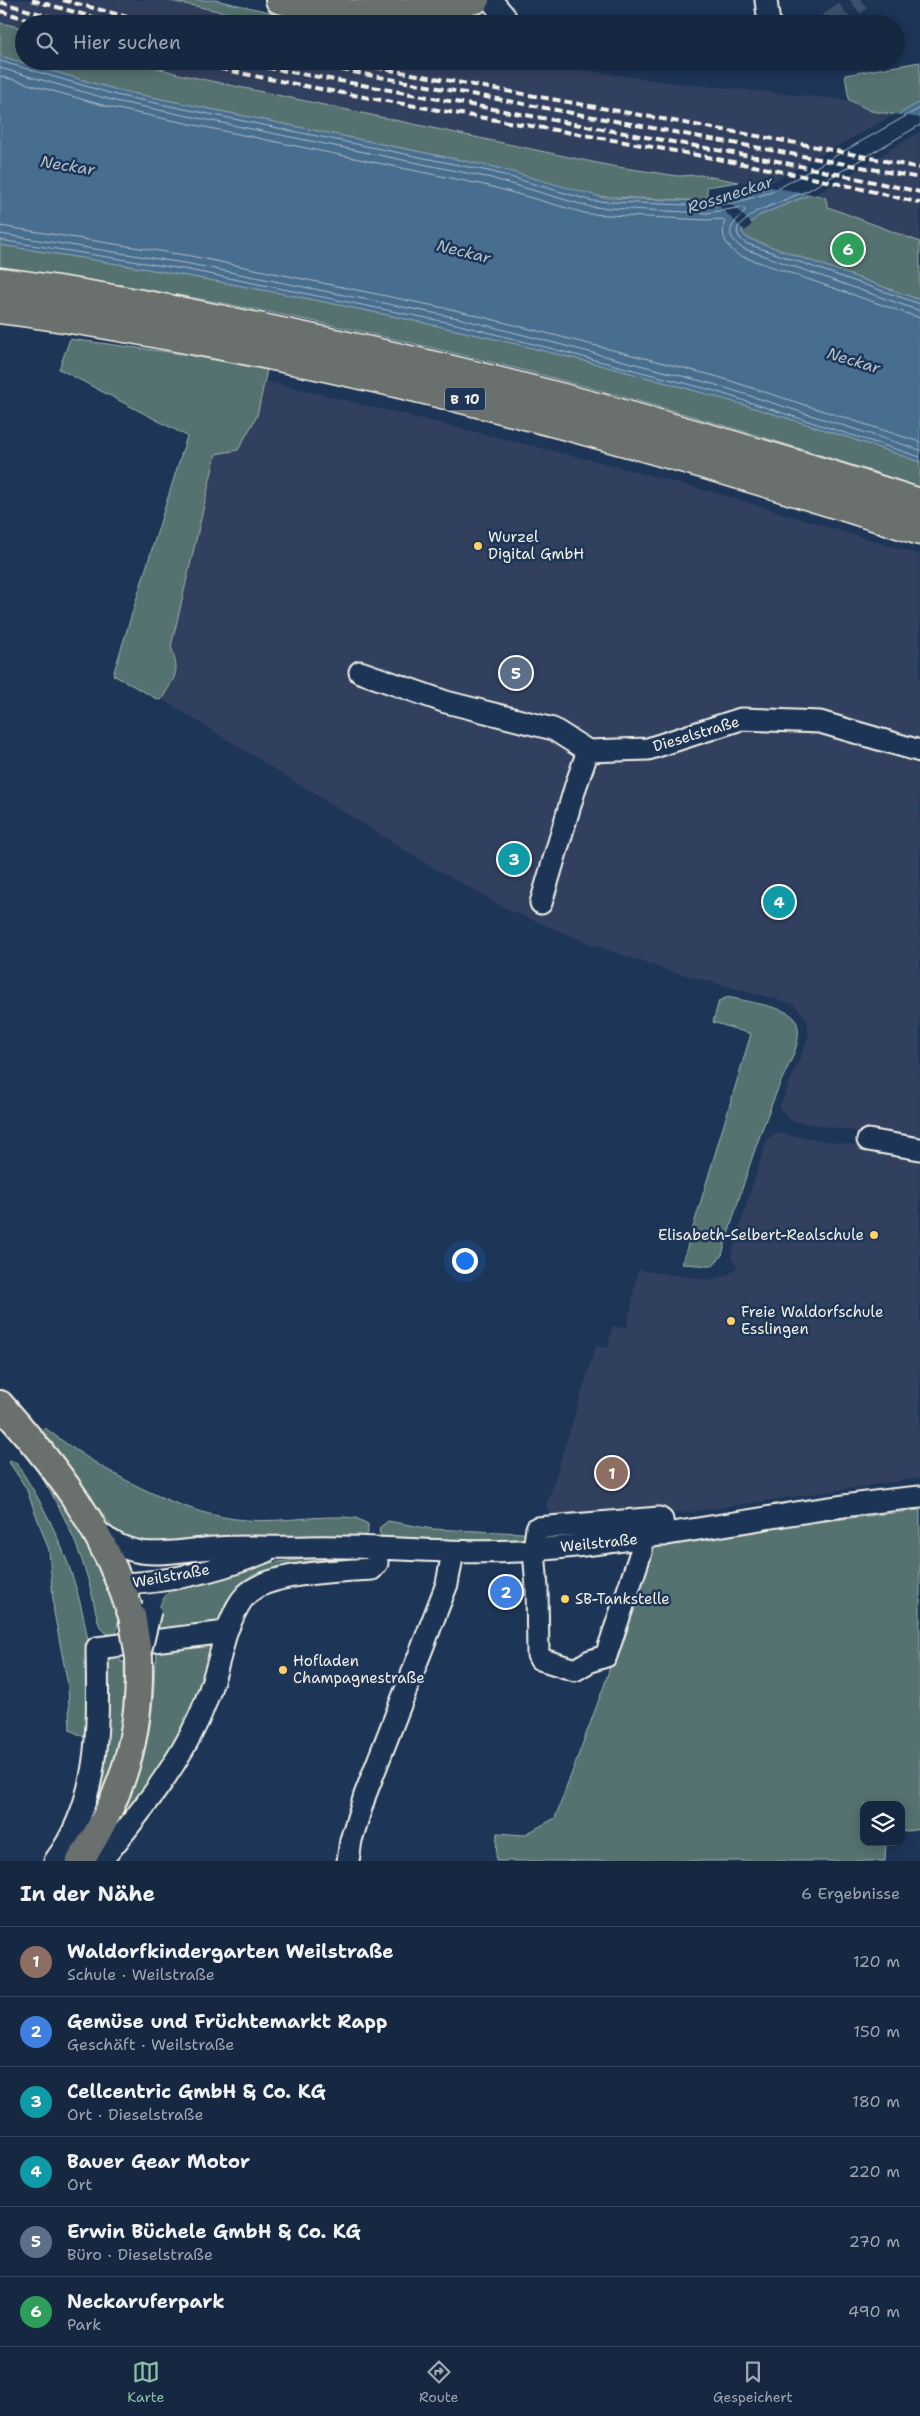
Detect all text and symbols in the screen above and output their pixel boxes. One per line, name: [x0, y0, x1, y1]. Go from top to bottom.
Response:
search box: [15, 15, 905, 70]
icon: search: [33, 29, 61, 57]
text: Hier suchen: [73, 30, 181, 55]
water label: Neckar: [39, 151, 97, 180]
water label: Rossneckar: [685, 171, 776, 218]
pin: 6: [832, 230, 864, 268]
water label: Neckar: [435, 235, 494, 268]
water label: Neckar: [824, 342, 884, 379]
road number: B 10: [445, 388, 485, 410]
place label: Wurzel Digital GmbH: [488, 527, 584, 564]
marker: Wurzel Digital GmbH: [472, 540, 484, 552]
pin: 5: [500, 654, 532, 692]
street label: Dieselstraße: [650, 711, 742, 757]
pin: 3: [498, 840, 530, 878]
pin: 4: [763, 883, 795, 921]
place label: Elisabeth-Selbert-Realschule: [658, 1225, 864, 1245]
marker: Elisabeth-Selbert-Realschule: [868, 1229, 880, 1241]
your location: [452, 1248, 478, 1274]
place label: Freie Waldorfschule Esslingen: [741, 1302, 883, 1339]
marker: Freie Waldorfschule Esslingen: [725, 1315, 737, 1327]
pin: 1: [596, 1454, 628, 1492]
street label: Weilstraße: [559, 1529, 639, 1557]
street label: Weilstraße: [131, 1559, 211, 1593]
pin: 2: [490, 1573, 522, 1611]
place label: SB-Tankstelle: [575, 1589, 670, 1609]
marker: SB-Tankstelle: [559, 1593, 571, 1605]
place label: Hofladen Champagnestraße: [293, 1651, 425, 1688]
marker: Hofladen Champagnestraße: [277, 1664, 289, 1676]
map controls: [860, 1801, 905, 1846]
button: layers: [860, 1801, 905, 1846]
text: In der Nähe: [20, 1880, 155, 1908]
text: 6 Ergebnisse: [801, 1883, 900, 1904]
text: Waldorfkindergarten Weilstraße: [67, 1939, 394, 1964]
text: 1: [32, 1951, 40, 1972]
text: 120 m: [853, 1951, 900, 1972]
text: Schule · Weilstraße: [67, 1964, 215, 1985]
text: Gemüse und Früchtemarkt Rapp: [67, 2009, 387, 2034]
text: 2: [30, 2021, 42, 2042]
text: 150 m: [853, 2021, 900, 2042]
text: Geschäft · Weilstraße: [67, 2034, 234, 2055]
text: Cellcentric GmbH & Co. KG: [67, 2079, 326, 2104]
text: 3: [30, 2091, 42, 2112]
text: 180 m: [852, 2091, 900, 2112]
text: Ort · Dieselstraße: [67, 2104, 203, 2125]
text: Bauer Gear Motor: [67, 2149, 250, 2174]
text: 4: [30, 2161, 42, 2182]
text: 220 m: [848, 2161, 900, 2182]
text: Ort: [67, 2174, 93, 2195]
text: Erwin Büchele GmbH & Co. KG: [67, 2219, 361, 2244]
text: 5: [31, 2231, 41, 2252]
text: 270 m: [849, 2231, 900, 2252]
text: Büro · Dieselstraße: [67, 2244, 213, 2265]
text: Neckaruferpark: [67, 2289, 225, 2314]
text: 6: [30, 2301, 42, 2322]
text: 490 m: [848, 2301, 900, 2322]
text: Park: [67, 2314, 101, 2335]
tab: Karte: [127, 2358, 164, 2406]
tab: Route: [419, 2358, 458, 2406]
tab: Gespeichert: [713, 2358, 793, 2406]

